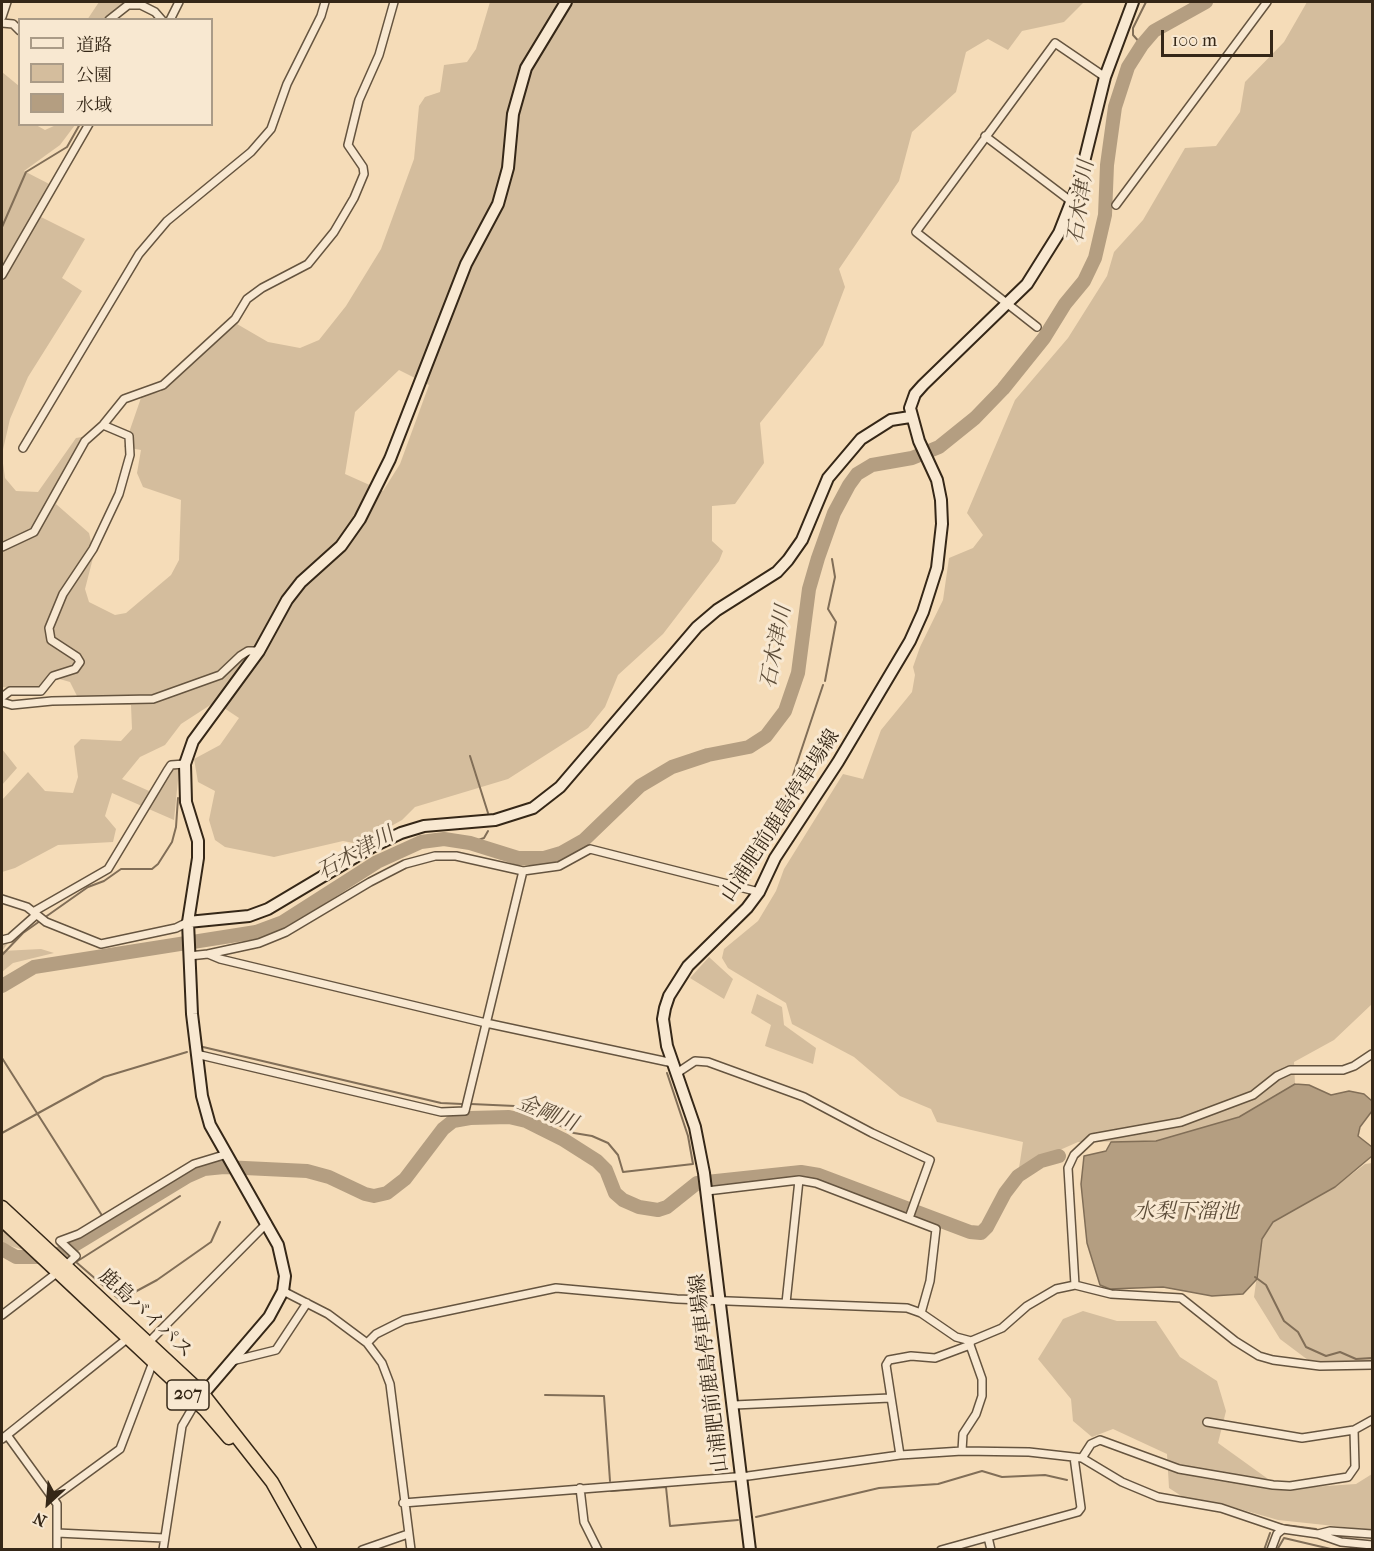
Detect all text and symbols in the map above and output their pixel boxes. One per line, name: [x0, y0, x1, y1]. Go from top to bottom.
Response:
legend: [18, 18, 213, 126]
scale bar: [1164, 18, 1276, 56]
text: 100 m: [1172, 30, 1217, 51]
text: 道路: [76, 35, 112, 56]
text: 公園: [76, 65, 112, 86]
text: 水域: [76, 95, 112, 116]
water label: 石木津川: [1064, 159, 1100, 245]
water label: 石木津川: [757, 603, 797, 691]
street label: 山浦肥前鹿島停車場線: [716, 726, 846, 906]
water label: 石木津川: [313, 823, 399, 885]
water label: 金剛川: [513, 1091, 581, 1137]
water label: 水梨下溜池: [1134, 1200, 1238, 1226]
street label: 鹿島バイパス: [93, 1264, 197, 1364]
street label: 山浦肥前鹿島停車場線: [686, 1272, 734, 1474]
road number: 207: [167, 1380, 209, 1410]
north arrow: [18, 1473, 78, 1533]
text: N: [30, 1508, 50, 1531]

